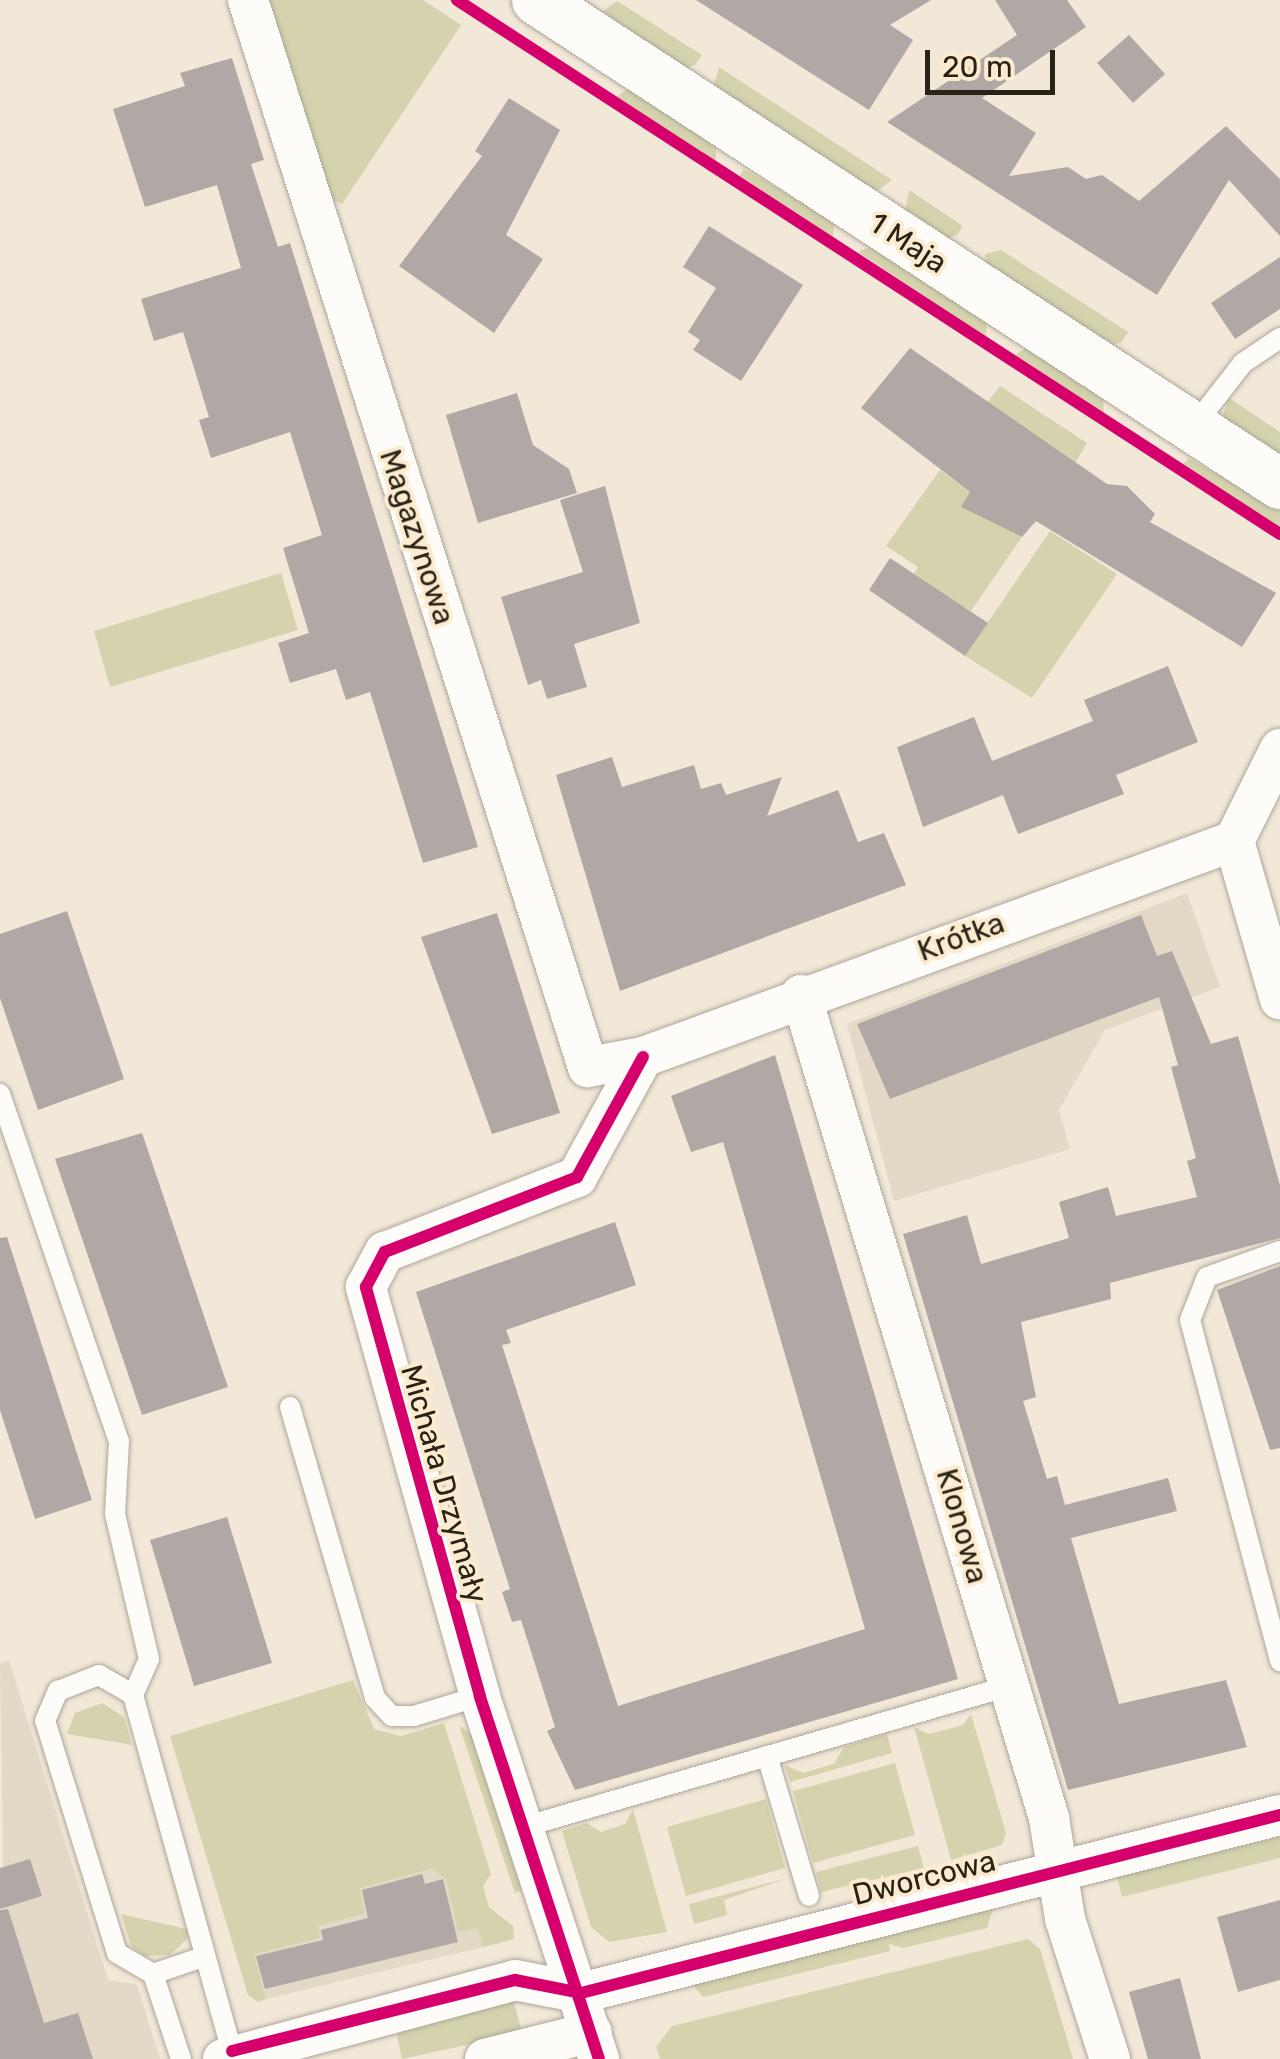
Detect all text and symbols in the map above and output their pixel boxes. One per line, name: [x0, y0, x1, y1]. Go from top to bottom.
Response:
scale bar: [930, 30, 1060, 92]
text: 20 m: [942, 49, 1013, 85]
street label: 1 Maja: [863, 205, 953, 281]
street label: Magazynowa: [372, 445, 462, 629]
street label: Krótka: [913, 905, 1009, 969]
street label: Michała Drzymały: [393, 1361, 495, 1607]
street label: Klonowa: [928, 1464, 996, 1588]
street label: Dworcowa: [849, 1843, 999, 1913]

